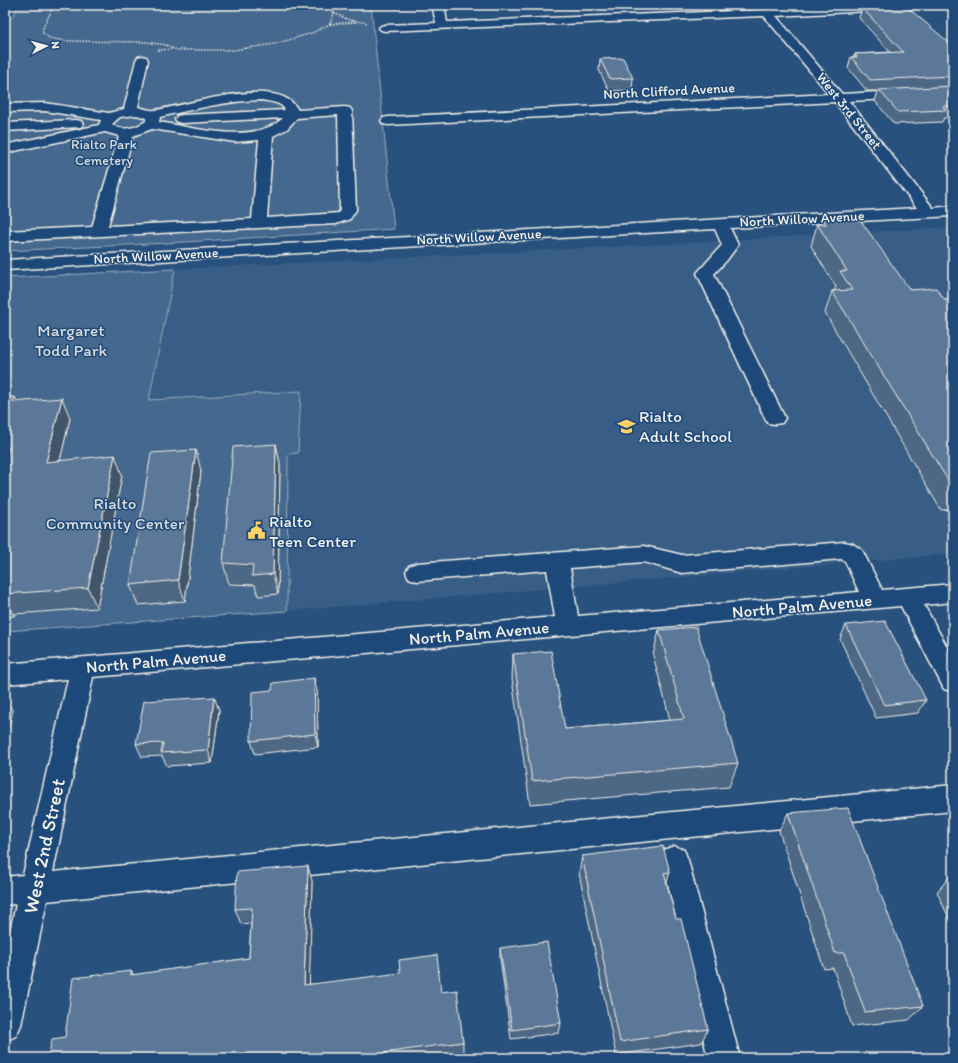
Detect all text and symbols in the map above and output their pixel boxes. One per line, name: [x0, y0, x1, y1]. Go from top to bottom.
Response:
north arrow: [26, 26, 66, 66]
text: N: [49, 41, 62, 49]
street label: West 3rd Street: [813, 69, 885, 153]
street label: North Clifford Avenue: [603, 79, 736, 103]
park label: Rialto Park Cemetery: [71, 136, 138, 169]
street label: North Willow Avenue: [739, 207, 865, 231]
street label: North Willow Avenue: [416, 225, 542, 249]
street label: North Willow Avenue: [93, 244, 219, 268]
park label: Margaret Todd Park: [35, 320, 107, 360]
place label: Rialto Adult School: [639, 406, 732, 446]
school or university icon: Rialto Adult School: [616, 416, 636, 436]
park label: Rialto Community Center: [46, 493, 185, 533]
place label: Rialto Teen Center: [269, 511, 356, 551]
public building icon: Rialto Teen Center: [246, 521, 266, 541]
street label: North Palm Avenue: [731, 590, 873, 622]
street label: North Palm Avenue: [408, 617, 550, 649]
street label: North Palm Avenue: [85, 645, 227, 677]
street label: West 2nd Street: [18, 776, 70, 916]

